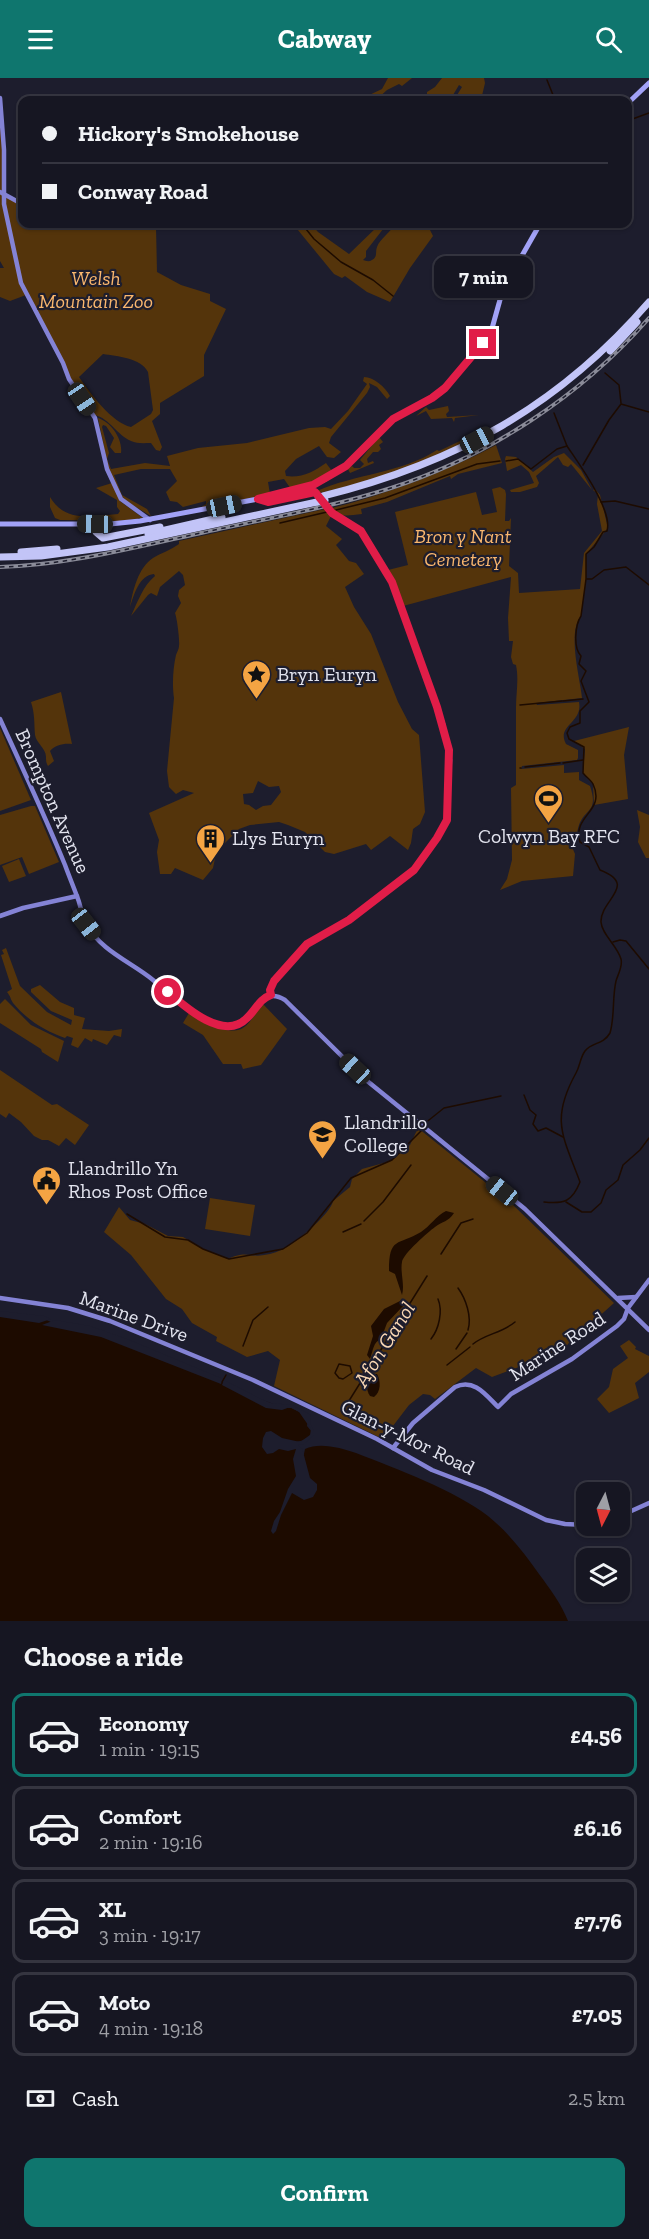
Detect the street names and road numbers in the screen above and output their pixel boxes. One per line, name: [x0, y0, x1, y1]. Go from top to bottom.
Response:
street label: Brompton Avenue: [10, 725, 96, 877]
street label: Marine Drive: [77, 1285, 191, 1347]
street label: Marine Road: [505, 1306, 609, 1386]
street label: Glan-y-Mor Road: [337, 1394, 479, 1480]

